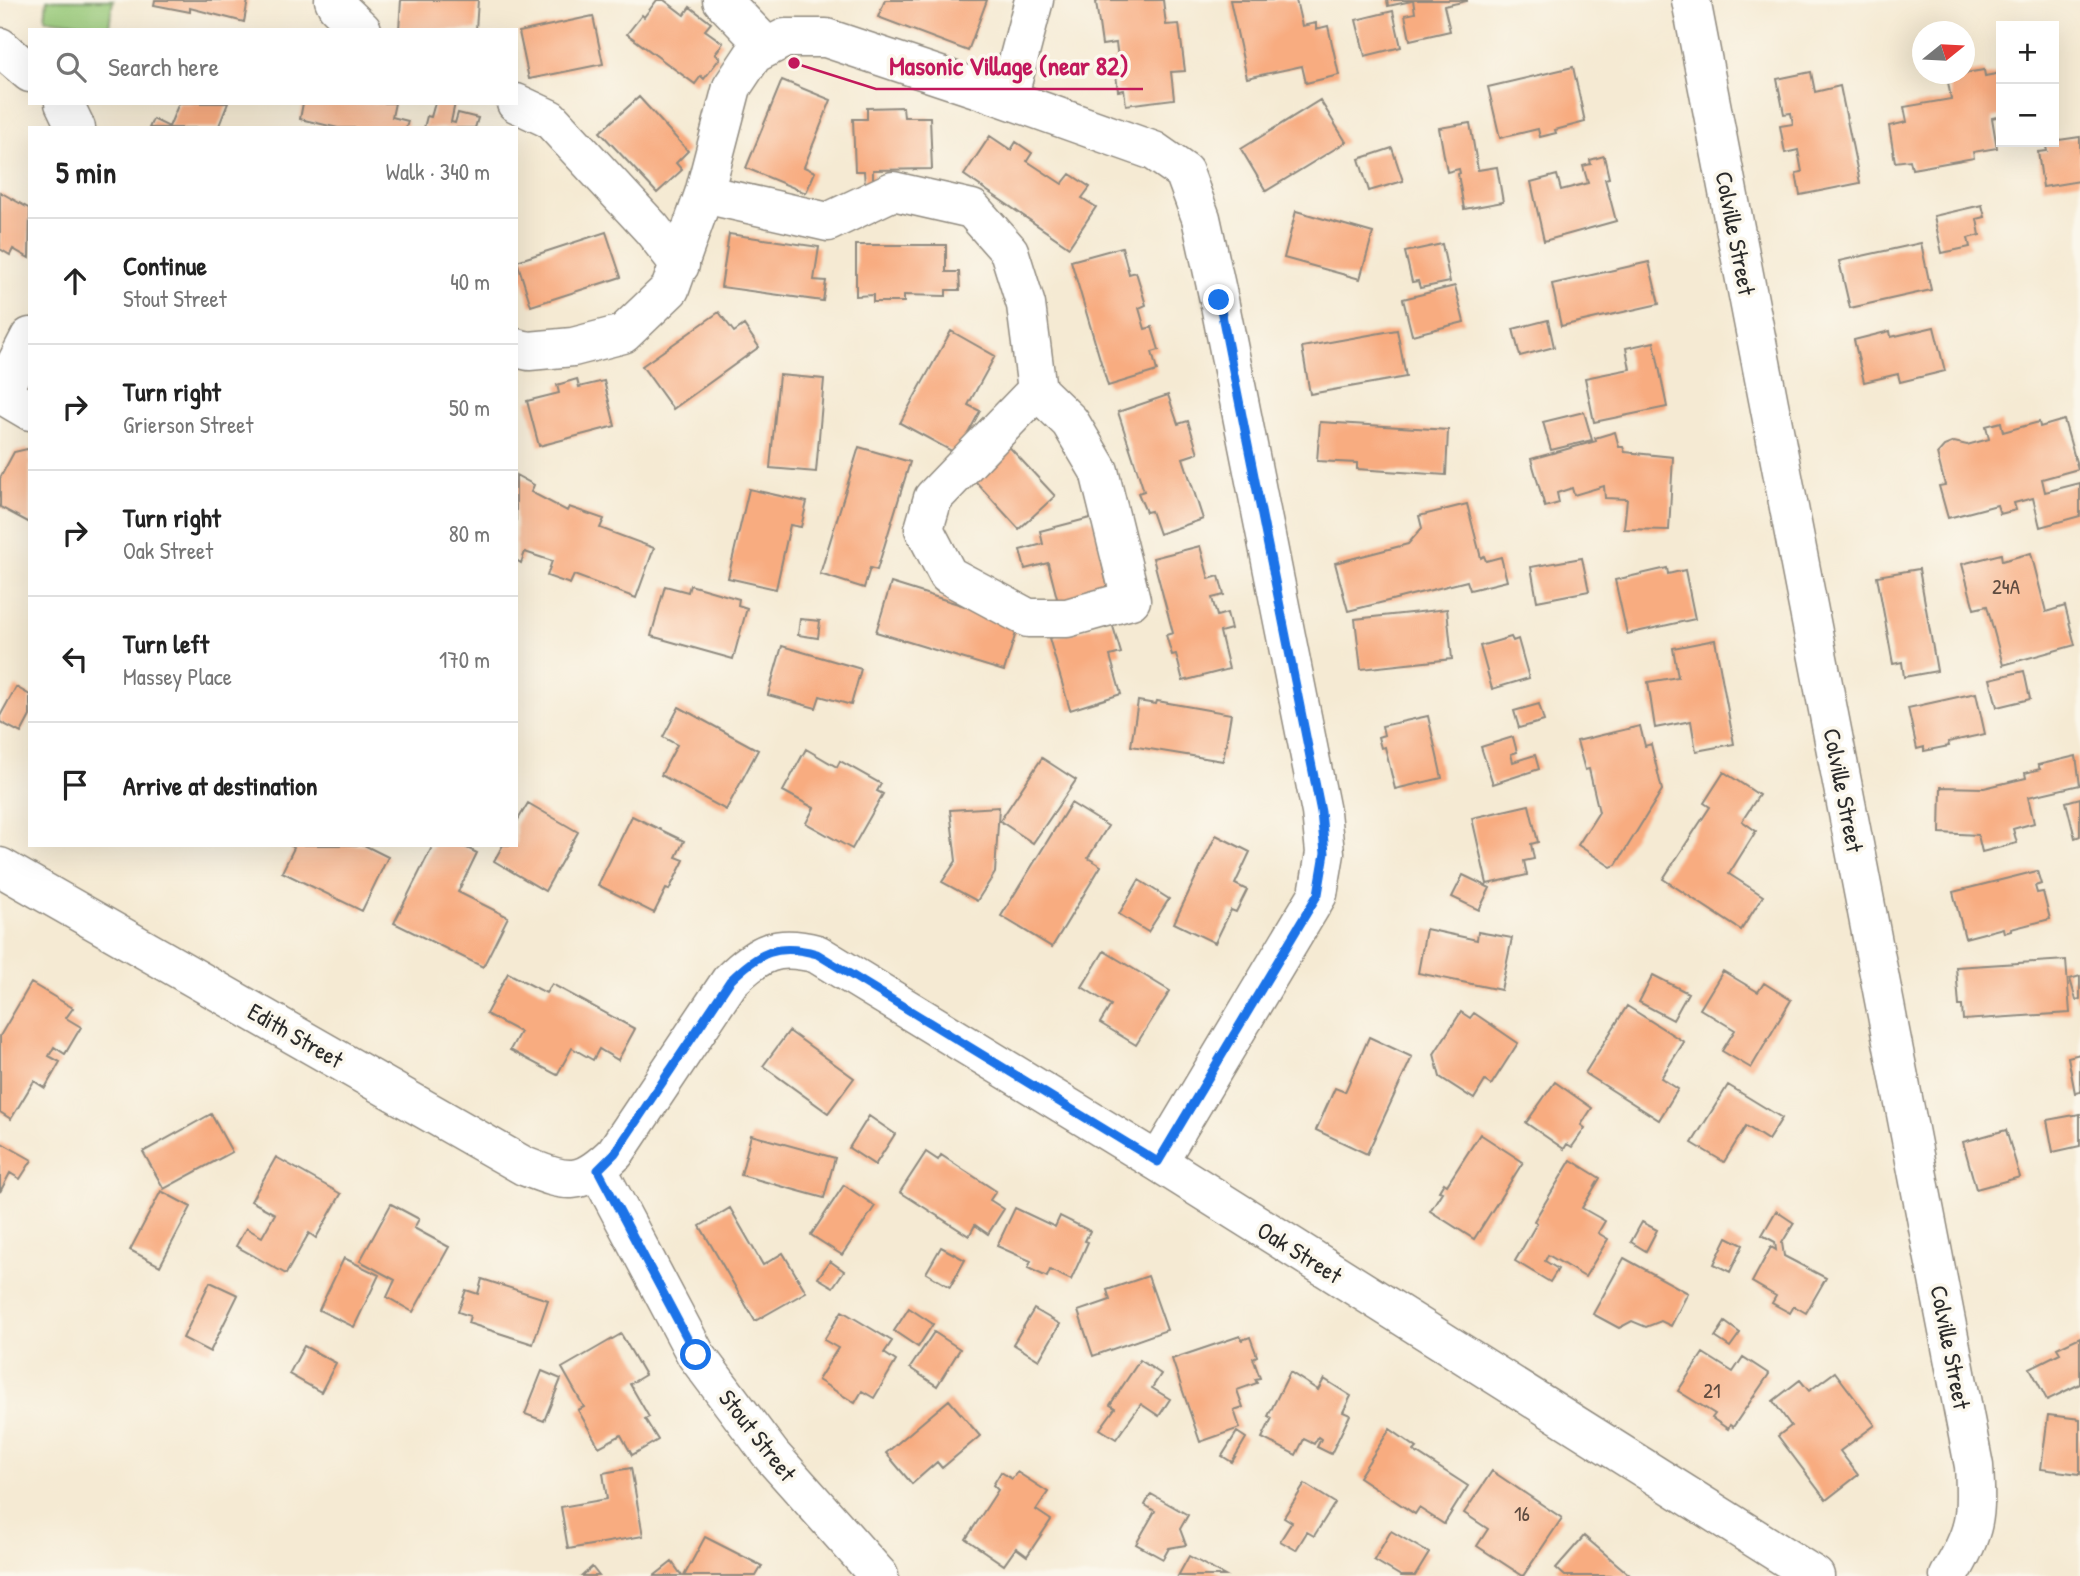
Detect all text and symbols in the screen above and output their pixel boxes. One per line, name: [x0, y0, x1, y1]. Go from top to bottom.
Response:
north arrow: [1912, 21, 1975, 84]
map controls: [1996, 21, 2059, 147]
button: +: [1996, 21, 2059, 84]
search box: [28, 28, 518, 105]
callout: Masonic Village (near 82): [876, 42, 1143, 89]
icon: search: [52, 48, 90, 86]
text: Masonic Village (near 82): [889, 48, 1129, 84]
text: Search here: [108, 49, 219, 84]
button: −: [1996, 84, 2059, 147]
text: 5 min: [56, 152, 116, 192]
text: Walk · 340 m: [386, 156, 490, 187]
street label: Colville Street: [1708, 168, 1764, 298]
text: Continue: [123, 248, 207, 283]
icon: ahead: [56, 262, 94, 300]
text: 40 m: [450, 266, 490, 297]
text: Stout Street: [123, 283, 227, 314]
route end: [1203, 284, 1234, 315]
text: Turn right: [123, 374, 221, 409]
icon: right: [56, 388, 94, 426]
text: 50 m: [449, 392, 490, 423]
text: Grierson Street: [123, 409, 253, 440]
text: Turn right: [123, 500, 221, 535]
icon: right: [56, 514, 94, 552]
text: 80 m: [449, 518, 490, 549]
text: Oak Street: [123, 535, 213, 566]
house number: 24A: [1992, 572, 2020, 601]
text: Turn left: [123, 626, 209, 661]
icon: left: [56, 640, 94, 678]
text: 170 m: [439, 644, 490, 675]
text: Massey Place: [123, 661, 232, 692]
street label: Colville Street: [1816, 725, 1872, 855]
icon: arrive: [56, 766, 94, 804]
text: Arrive at destination: [123, 768, 318, 803]
street label: Edith Street: [242, 995, 350, 1075]
street label: Oak Street: [1252, 1213, 1349, 1291]
street label: Colville Street: [1923, 1282, 1979, 1412]
route start: [680, 1339, 711, 1370]
house number: 21: [1703, 1376, 1721, 1405]
street label: Stout Street: [712, 1383, 804, 1488]
house number: 16: [1514, 1499, 1530, 1528]

